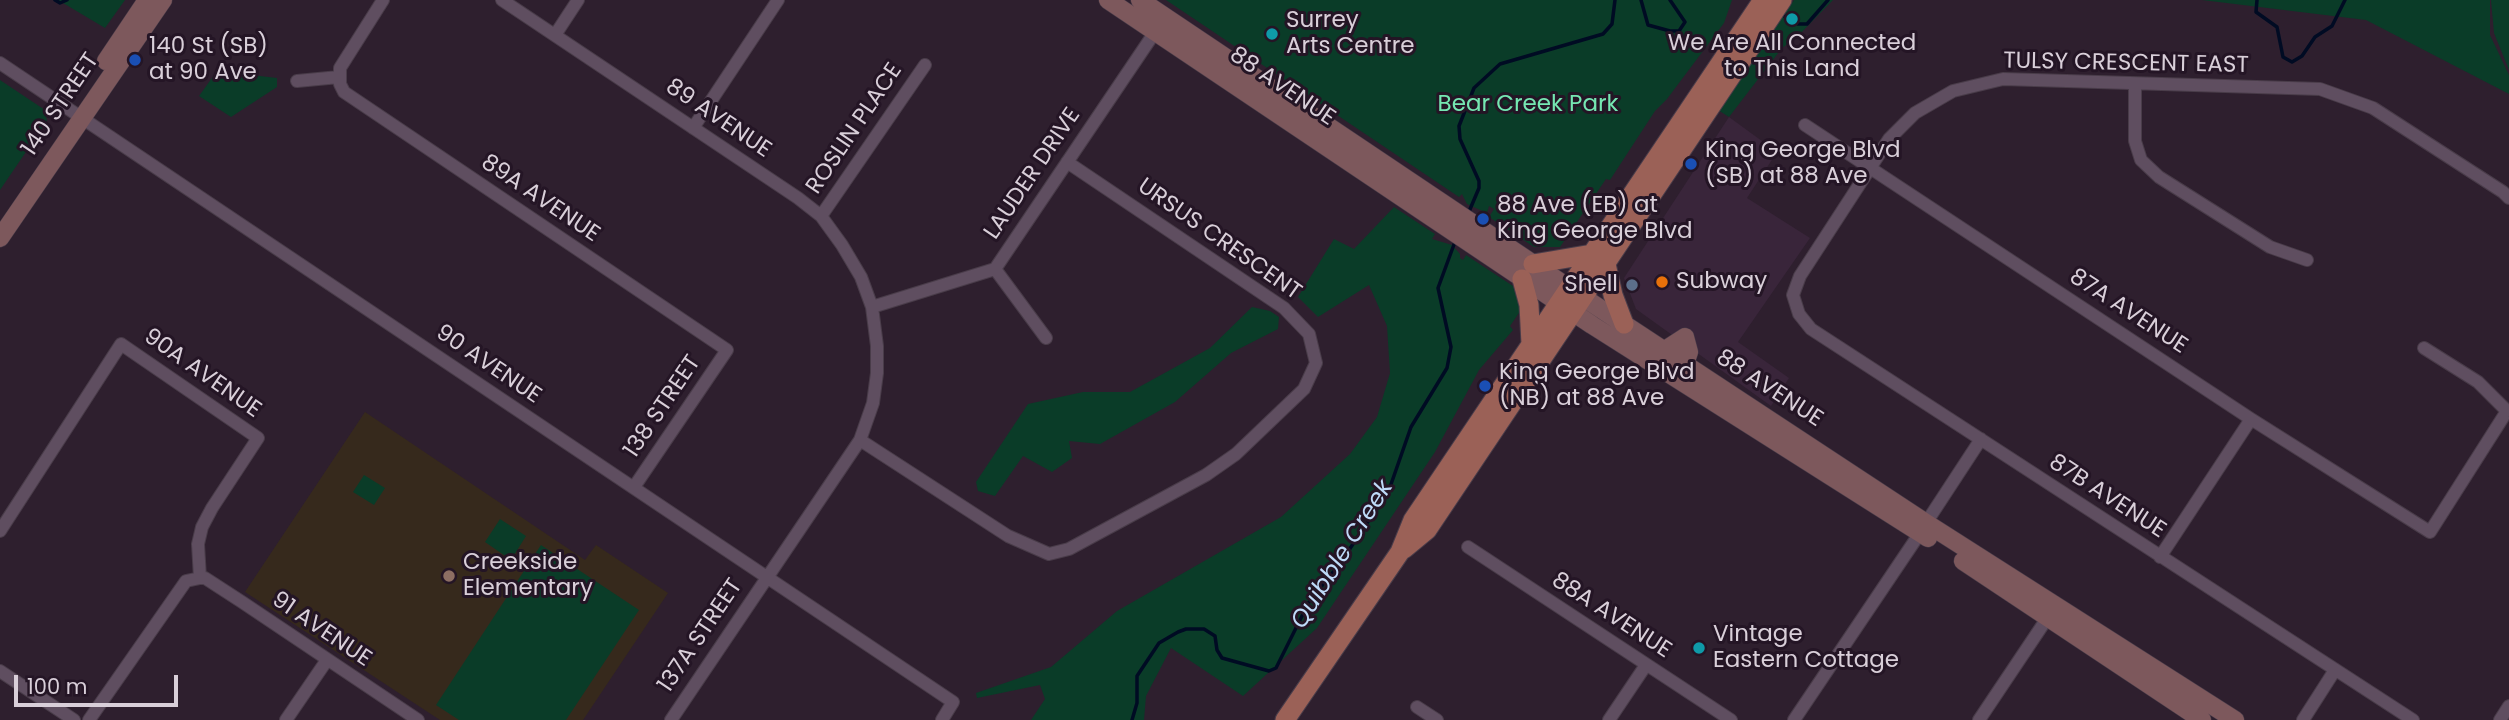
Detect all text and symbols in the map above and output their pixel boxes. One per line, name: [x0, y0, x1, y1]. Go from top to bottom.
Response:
place label: Surrey Arts Centre: [1286, 7, 1415, 61]
marker: We Are All Connected to This Land: [1784, 11, 1800, 27]
marker: Surrey Arts Centre: [1264, 26, 1280, 42]
place label: We Are All Connected to This Land: [1668, 30, 1916, 84]
place label: 140 St (SB) at 90 Ave: [149, 33, 268, 87]
street label: 88 AVENUE: [1224, 42, 1340, 132]
street label: 140 STREET: [16, 48, 106, 162]
street label: TULSY CRESCENT EAST: [2003, 48, 2249, 80]
marker: 140 St (SB) at 90 Ave: [127, 52, 143, 68]
street label: ROSLIN PLACE: [801, 58, 909, 200]
street label: 89 AVENUE: [660, 74, 776, 164]
park label: Bear Creek Park: [1438, 91, 1618, 119]
street label: LAUDER DRIVE: [979, 103, 1087, 245]
place label: King George Blvd (SB) at 88 Ave: [1705, 137, 1900, 191]
street label: 89A AVENUE: [475, 149, 605, 249]
marker: King George Blvd (SB) at 88 Ave: [1683, 156, 1699, 172]
street label: URSUS CRESCENT: [1132, 173, 1306, 307]
place label: 88 Ave (EB) at King George Blvd: [1497, 192, 1692, 246]
marker: 88 Ave (EB) at King George Blvd: [1475, 211, 1491, 227]
street label: 87A AVENUE: [2064, 264, 2192, 360]
place label: Subway: [1676, 268, 1767, 296]
place label: Shell: [1564, 271, 1618, 299]
marker: Subway: [1654, 274, 1670, 290]
marker: Shell: [1624, 277, 1640, 293]
street label: 90 AVENUE: [430, 320, 546, 410]
street label: 90A AVENUE: [138, 323, 266, 425]
street label: 88 AVENUE: [1711, 344, 1827, 434]
street label: 138 STREET: [619, 351, 707, 463]
place label: King George Blvd (NB) at 88 Ave: [1499, 359, 1694, 413]
marker: King George Blvd (NB) at 88 Ave: [1477, 378, 1493, 394]
street label: 87B AVENUE: [2043, 449, 2171, 545]
water label: Quibble Creek: [1286, 475, 1400, 635]
place label: Creekside Elementary: [463, 549, 593, 603]
street label: 88A AVENUE: [1546, 567, 1676, 665]
marker: Creekside Elementary: [441, 568, 457, 584]
street label: 137A STREET: [653, 574, 749, 698]
street label: 91 AVENUE: [266, 587, 376, 673]
place label: Vintage Eastern Cottage: [1713, 621, 1899, 675]
marker: Vintage Eastern Cottage: [1691, 640, 1707, 656]
scale bar: [18, 660, 182, 704]
text: 100 m: [27, 672, 87, 701]

